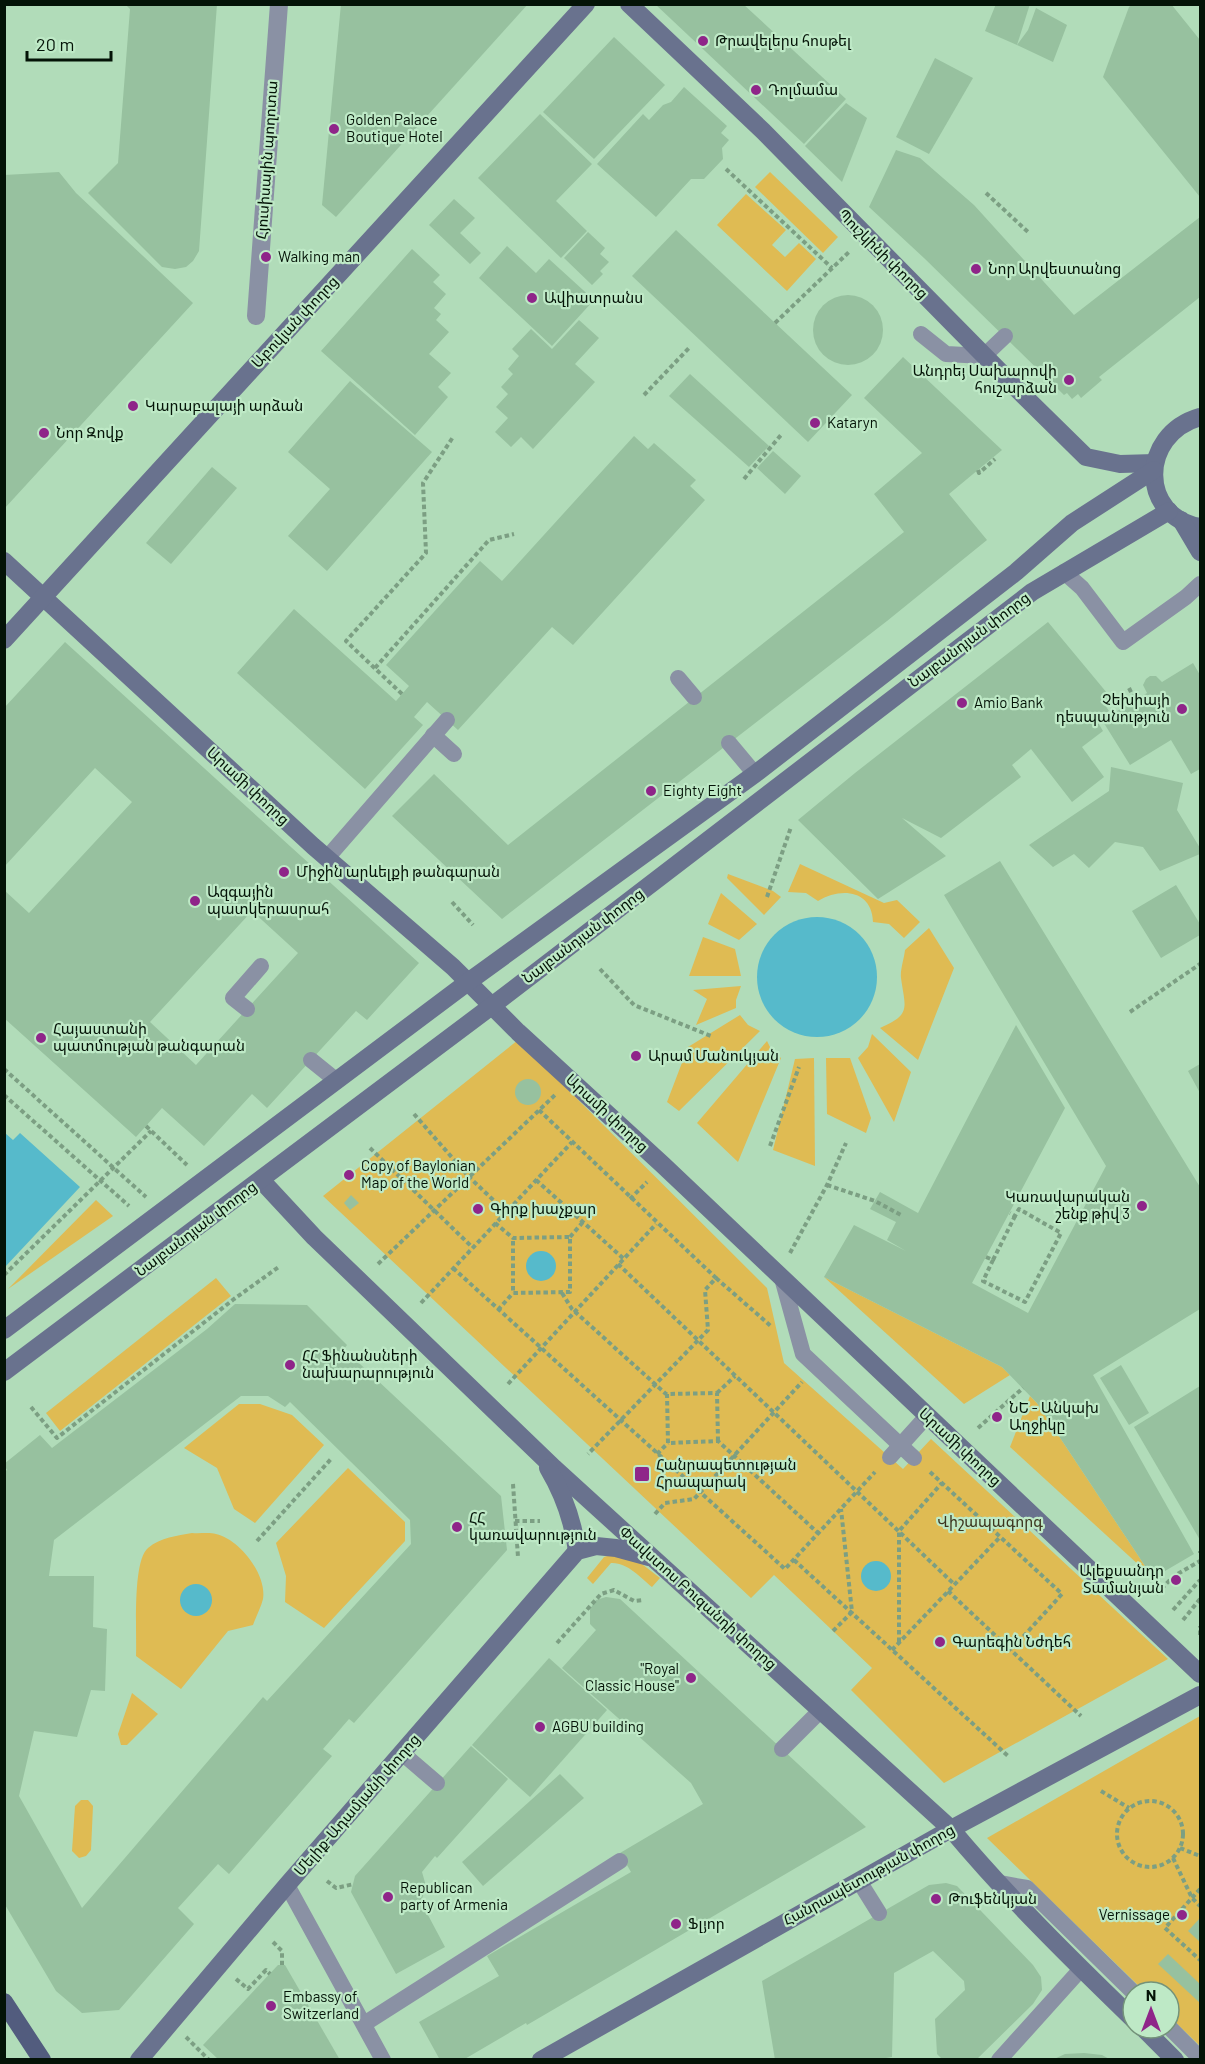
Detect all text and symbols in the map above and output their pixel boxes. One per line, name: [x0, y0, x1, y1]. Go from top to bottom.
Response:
scale bar: [27, 24, 111, 62]
place label: Թրավելերս հոսթել: [715, 31, 852, 50]
text: 20 m: [36, 33, 74, 55]
marker: Թրավելերս հոսթել: [696, 34, 710, 48]
street label: Հյուսիսային պողոտա: [251, 80, 282, 240]
place label: Դոլմամա: [768, 80, 838, 99]
marker: Դոլմամա: [749, 83, 763, 97]
place label: Golden Palace Boutique Hotel: [346, 110, 443, 145]
marker: Golden Palace Boutique Hotel: [327, 122, 341, 136]
street label: Պուշկինի փողոց: [834, 205, 932, 303]
place label: Walking man: [278, 247, 360, 265]
marker: Walking man: [259, 250, 273, 264]
place label: Նոր Արվեստանոց: [988, 259, 1121, 278]
marker: Նոր Արվեստանոց: [969, 262, 983, 276]
street label: Աբովյան փողոց: [247, 272, 342, 372]
place label: Ավիատրանս: [544, 288, 643, 307]
marker: Ավիատրանս: [525, 291, 539, 305]
place label: Անդրեյ Սախարովի հուշարձան: [913, 361, 1057, 397]
marker: Անդրեյ Սախարովի հուշարձան: [1062, 373, 1076, 387]
place label: Կարաբալայի արձան: [145, 396, 303, 415]
marker: Կարաբալայի արձան: [126, 399, 140, 413]
place label: Kataryn: [827, 413, 878, 431]
marker: Kataryn: [808, 416, 822, 430]
place label: Նոր Զովք: [56, 423, 124, 442]
marker: Նոր Զովք: [37, 426, 51, 440]
street label: Նալբանդյան փողոց: [904, 588, 1033, 692]
place label: Չեխիայի դեսպանություն: [1056, 690, 1170, 726]
place label: Amio Bank: [974, 693, 1044, 711]
marker: Amio Bank: [955, 696, 969, 710]
marker: Չեխիայի դեսպանություն: [1175, 702, 1189, 716]
street label: Արամի փողոց: [203, 743, 294, 829]
place label: Eighty Eight: [663, 781, 742, 799]
marker: Eighty Eight: [644, 784, 658, 798]
place label: Միջին արևելքի թանգարան: [296, 862, 500, 881]
marker: Միջին արևելքի թանգարան: [277, 865, 291, 879]
place label: Ազգային պատկերասրահ: [207, 882, 329, 918]
street label: Նալբանդյան փողոց: [518, 884, 647, 988]
marker: Ազգային պատկերասրահ: [188, 894, 202, 908]
place label: Հայաստանի պատմության թանգարան: [53, 1019, 245, 1055]
marker: Հայաստանի պատմության թանգարան: [34, 1031, 48, 1045]
place label: Արամ Մանուկյան: [648, 1046, 779, 1065]
marker: Արամ Մանուկյան: [629, 1049, 643, 1063]
street label: Արամի փողոց: [562, 1070, 653, 1156]
place label: Copy of Baylonian Map of the World: [361, 1156, 476, 1191]
marker: Copy of Baylonian Map of the World: [342, 1168, 356, 1182]
street label: Նալբանդյան փողոց: [131, 1177, 260, 1281]
place label: Կառավարական շենք թիվ 3: [1005, 1187, 1130, 1223]
place label: Գիրք խաչքար: [490, 1199, 596, 1218]
marker: Կառավարական շենք թիվ 3: [1135, 1199, 1149, 1213]
marker: Գիրք խաչքար: [471, 1202, 485, 1216]
place label: ՀՀ Ֆինանսների նախարարություն: [302, 1346, 434, 1382]
marker: ՀՀ Ֆինանսների նախարարություն: [283, 1358, 297, 1372]
place label: ՆԵ - Անկախ Աղջիկը: [1009, 1398, 1099, 1434]
street label: Արամի փողոց: [915, 1404, 1006, 1490]
marker: ՆԵ - Անկախ Աղջիկը: [990, 1410, 1004, 1424]
place label: Հանրապետության Հրապարակ: [656, 1455, 796, 1491]
marker: Հանրապետության Հրապարակ: [633, 1465, 651, 1483]
place label: ՀՀ կառավարություն: [469, 1508, 597, 1544]
park label: Վիշապագորգ: [937, 1512, 1043, 1531]
marker: ՀՀ կառավարություն: [450, 1520, 464, 1534]
street label: Փավստոս Բուզանդի փողոց: [616, 1522, 781, 1673]
place label: Ալեքսանդր Տամանյան: [1079, 1561, 1164, 1597]
marker: Ալեքսանդր Տամանյան: [1169, 1573, 1183, 1587]
place label: Գարեգին Նժդեհ: [952, 1632, 1071, 1651]
marker: Գարեգին Նժդեհ: [933, 1635, 947, 1649]
place label: "Royal Classic House": [585, 1659, 679, 1694]
marker: "Royal Classic House": [684, 1671, 698, 1685]
place label: AGBU building: [552, 1717, 644, 1735]
marker: AGBU building: [533, 1720, 547, 1734]
street label: Մելիք-Ադամյանի փողոց: [290, 1730, 424, 1880]
street label: Հանրապետության փողոց: [780, 1819, 958, 1930]
place label: Republican party of Armenia: [400, 1878, 508, 1913]
place label: Թուֆենկյան: [948, 1889, 1037, 1908]
marker: Republican party of Armenia: [381, 1890, 395, 1904]
marker: Թուֆենկյան: [929, 1892, 943, 1906]
place label: Vernissage: [1099, 1905, 1170, 1923]
marker: Vernissage: [1175, 1908, 1189, 1922]
place label: Ֆլյոր: [688, 1914, 725, 1933]
marker: Ֆլյոր: [669, 1917, 683, 1931]
north arrow: [1121, 1980, 1181, 2040]
text: N: [1146, 1985, 1156, 2004]
place label: Embassy of Switzerland: [283, 1987, 359, 2022]
marker: Embassy of Switzerland: [264, 1999, 278, 2013]

